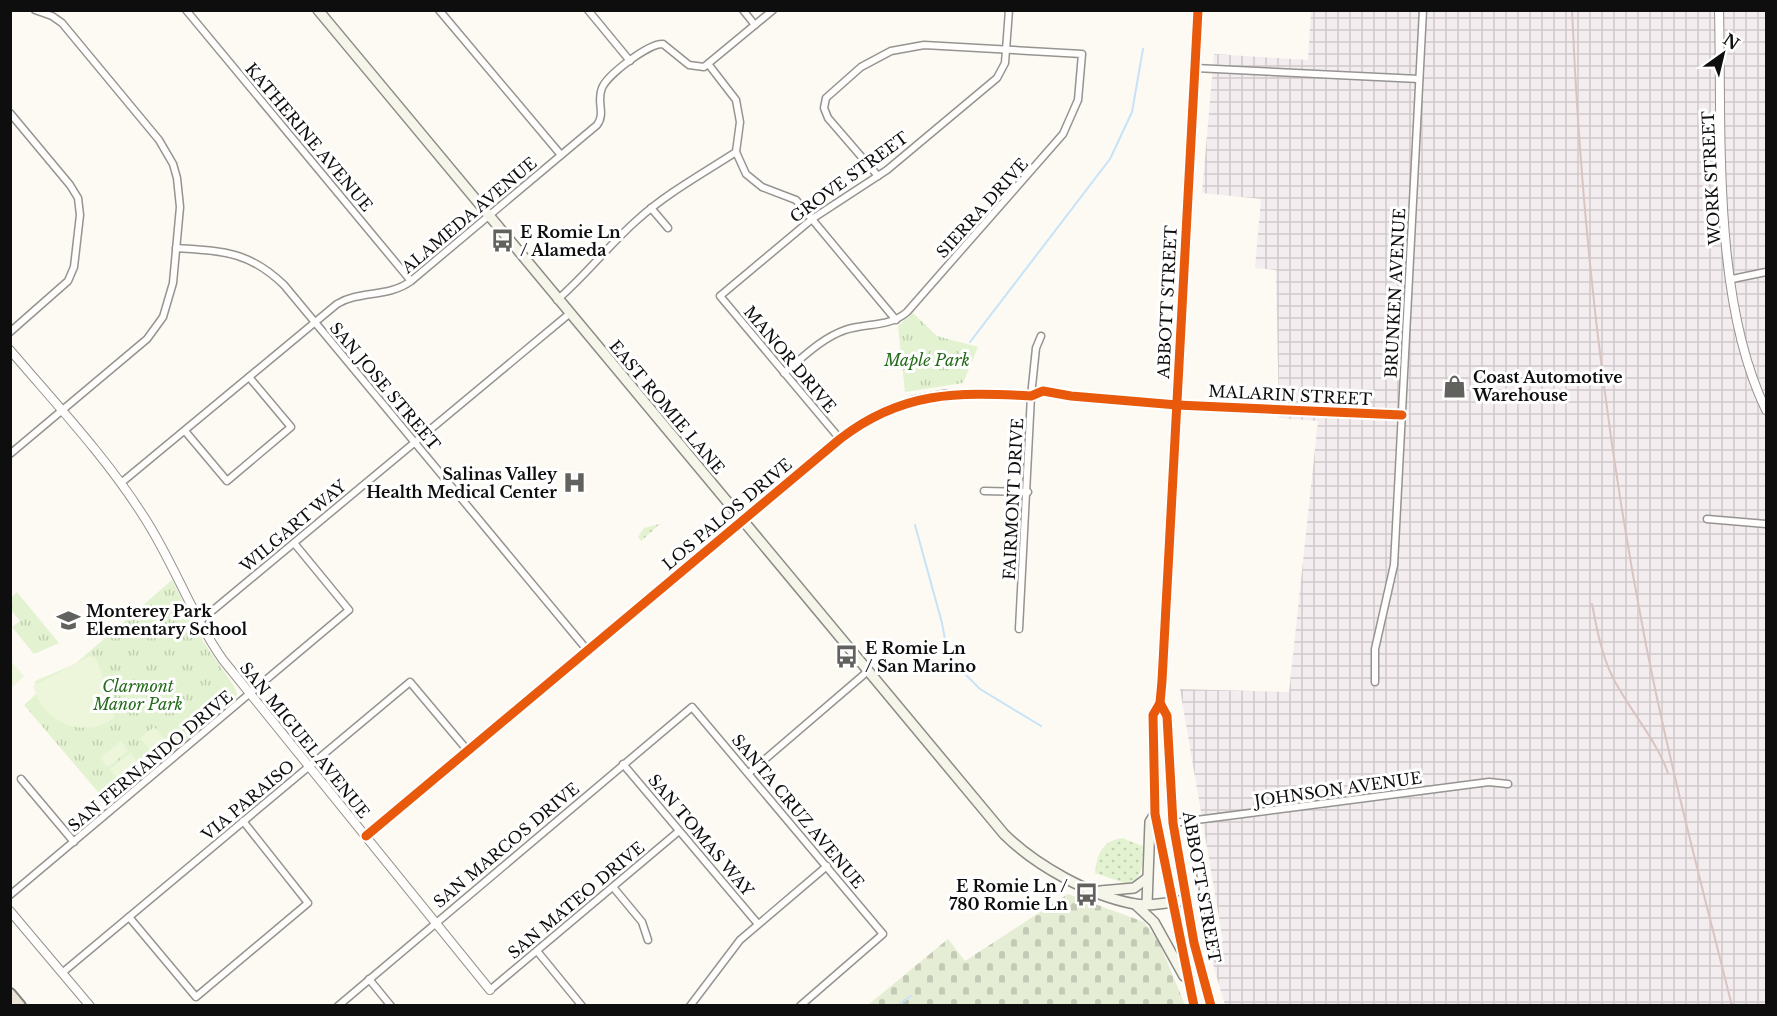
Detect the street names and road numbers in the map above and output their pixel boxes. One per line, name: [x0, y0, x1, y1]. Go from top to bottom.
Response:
street label: KATHERINE AVENUE: [241, 59, 377, 215]
street label: WORK STREET: [1697, 110, 1725, 247]
street label: GROVE STREET: [786, 127, 912, 227]
street label: ALAMEDA AVENUE: [397, 153, 540, 278]
street label: SIERRA DRIVE: [932, 154, 1032, 262]
street label: BRUNKEN AVENUE: [1381, 207, 1409, 379]
street label: ABBOTT STREET: [1153, 225, 1181, 380]
street label: MANOR DRIVE: [740, 302, 840, 416]
street label: SAN JOSE STREET: [326, 318, 444, 454]
street label: EAST ROMIE LANE: [605, 336, 729, 478]
street label: MALARIN STREET: [1208, 381, 1372, 409]
street label: FAIRMONT DRIVE: [999, 418, 1027, 580]
street label: LOS PALOS DRIVE: [658, 454, 796, 574]
street label: WILGART WAY: [235, 476, 350, 577]
street label: SAN MIGUEL AVENUE: [236, 658, 374, 822]
street label: SAN FERNANDO DRIVE: [64, 686, 236, 836]
street label: SANTA CRUZ AVENUE: [728, 730, 868, 892]
street label: VIA PARAISO: [197, 755, 298, 845]
street label: JOHNSON AVENUE: [1251, 767, 1423, 811]
street label: SAN TOMAS WAY: [644, 770, 758, 900]
street label: SAN MARCOS DRIVE: [429, 778, 583, 912]
street label: ABBOTT STREET: [1179, 809, 1225, 964]
street label: SAN MATEO DRIVE: [504, 837, 648, 963]

